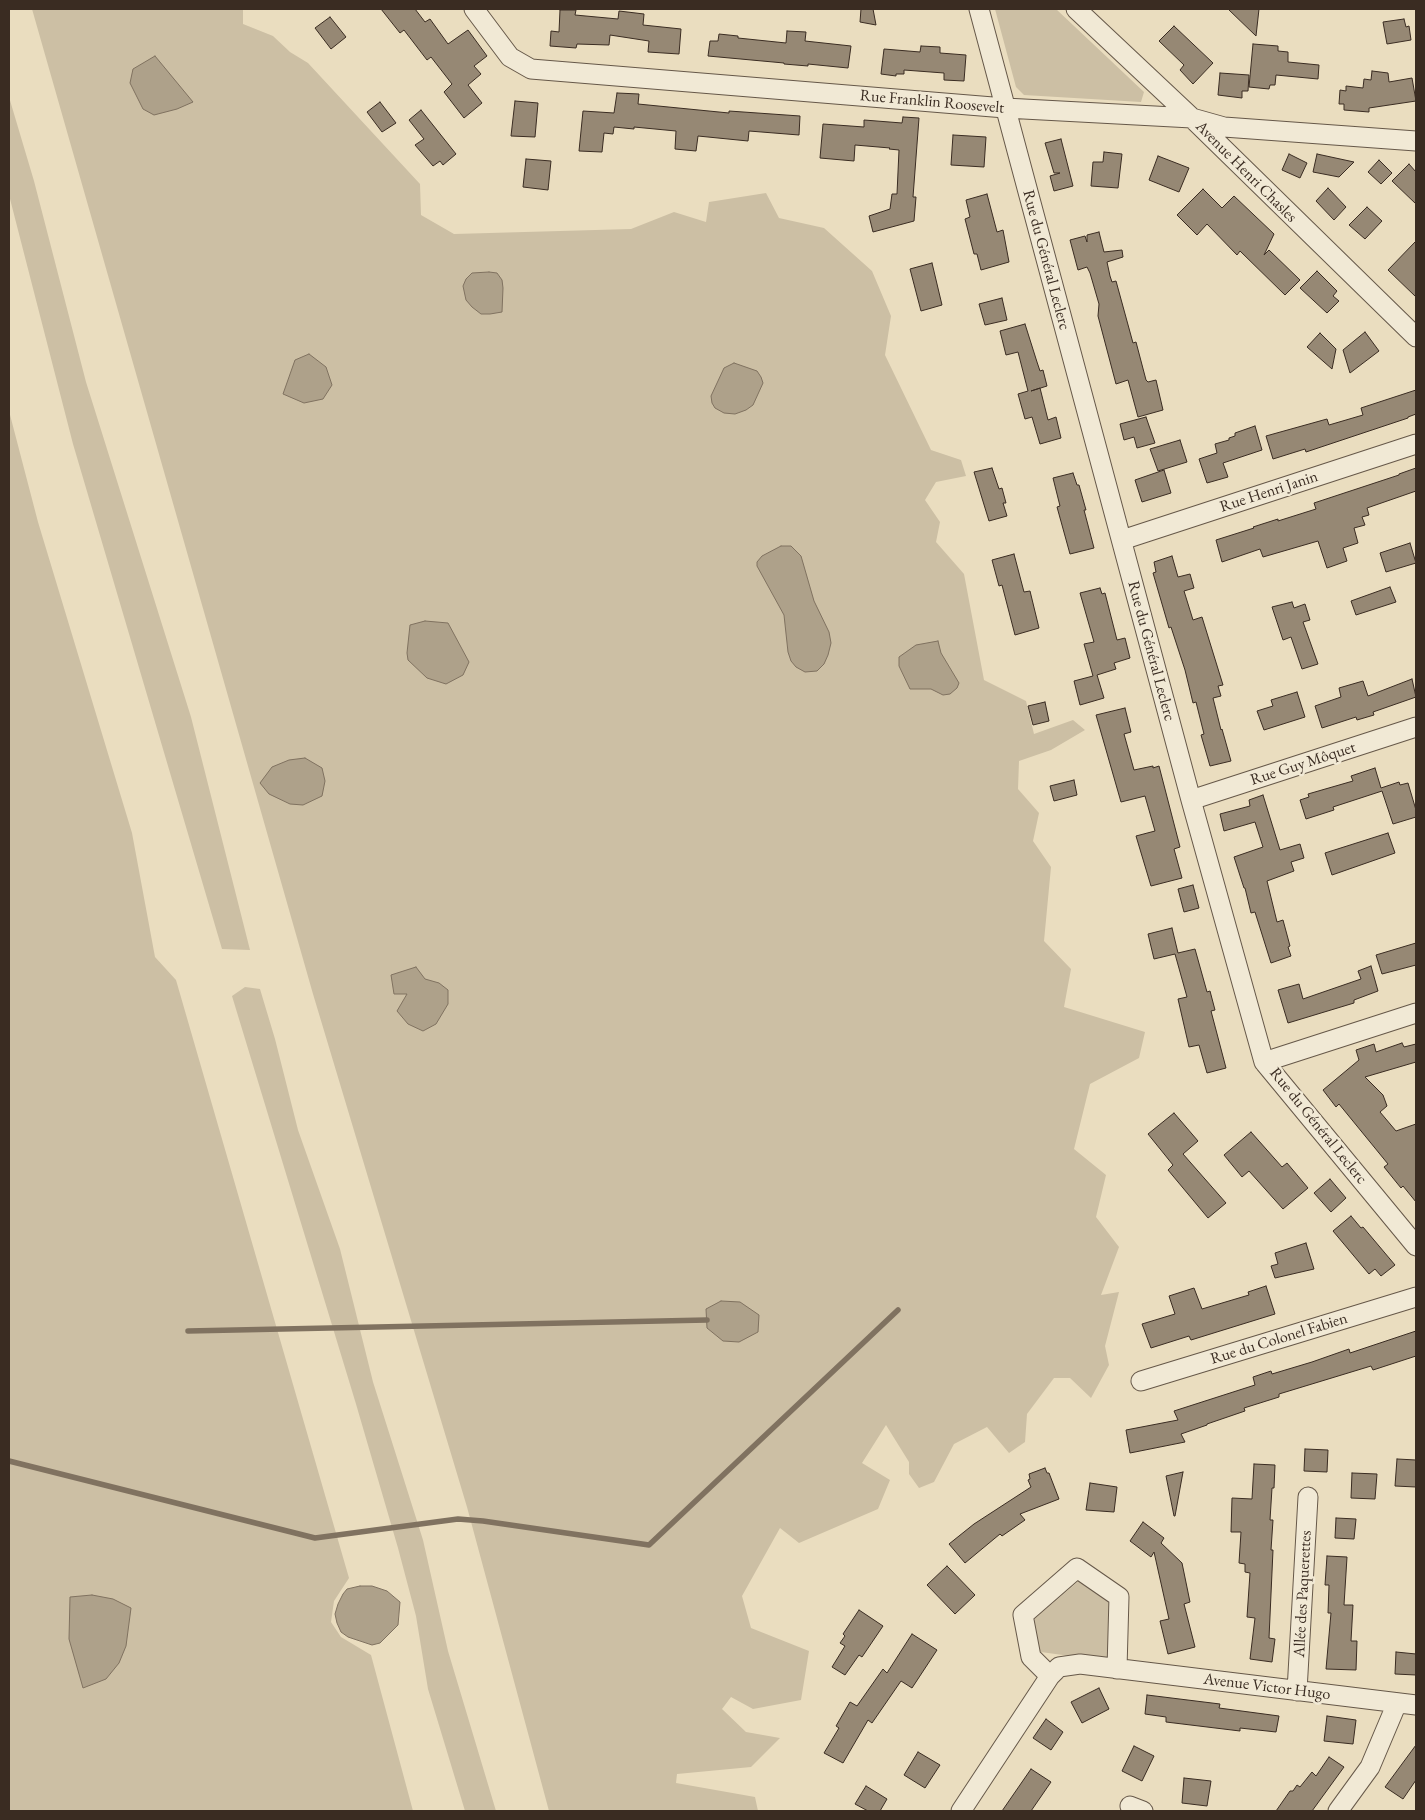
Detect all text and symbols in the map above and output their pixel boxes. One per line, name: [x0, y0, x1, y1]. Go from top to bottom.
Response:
street label: Rue Franklin Roosevelt: [859, 86, 1005, 118]
street label: Avenue Henri Chasles: [1191, 117, 1301, 227]
street label: Rue du Général Leclerc: [1018, 188, 1074, 332]
street label: Rue Henri Janin: [1218, 467, 1320, 517]
street label: Rue du Général Leclerc: [1123, 579, 1179, 723]
street label: Rue Guy Môquet: [1248, 738, 1358, 790]
street label: Rue du Général Leclerc: [1265, 1064, 1371, 1188]
street label: Rue du Colonel Fabien: [1208, 1309, 1350, 1369]
street label: Allée des Paquerettes: [1290, 1530, 1316, 1658]
street label: Avenue Victor Hugo: [1202, 1670, 1332, 1704]

